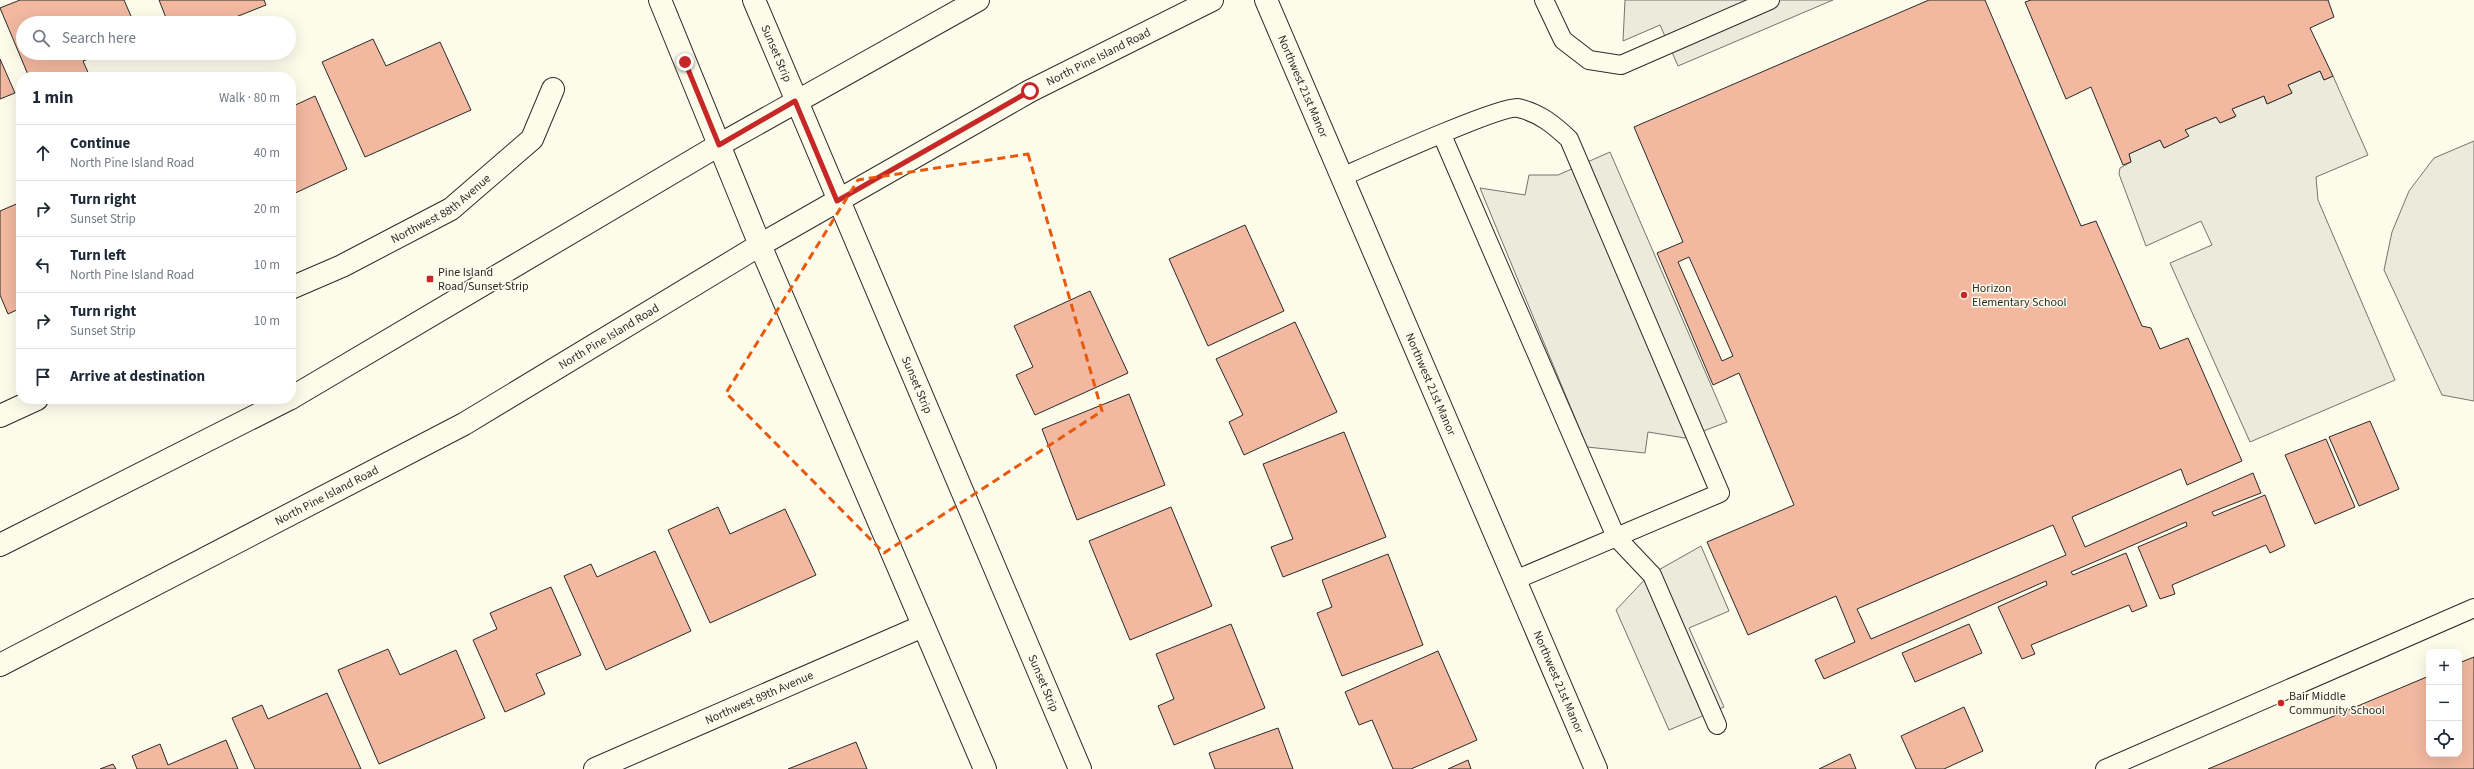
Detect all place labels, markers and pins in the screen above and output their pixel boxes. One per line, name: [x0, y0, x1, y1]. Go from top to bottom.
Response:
place label: Pine Island Road/Sunset Strip: [438, 264, 529, 295]
marker: Pine Island Road/Sunset Strip: [425, 274, 435, 284]
place label: Horizon Elementary School: [1972, 280, 2067, 311]
marker: Horizon Elementary School: [1959, 290, 1969, 300]
place label: Bair Middle Community School: [2289, 688, 2385, 719]
marker: Bair Middle Community School: [2276, 698, 2286, 708]

